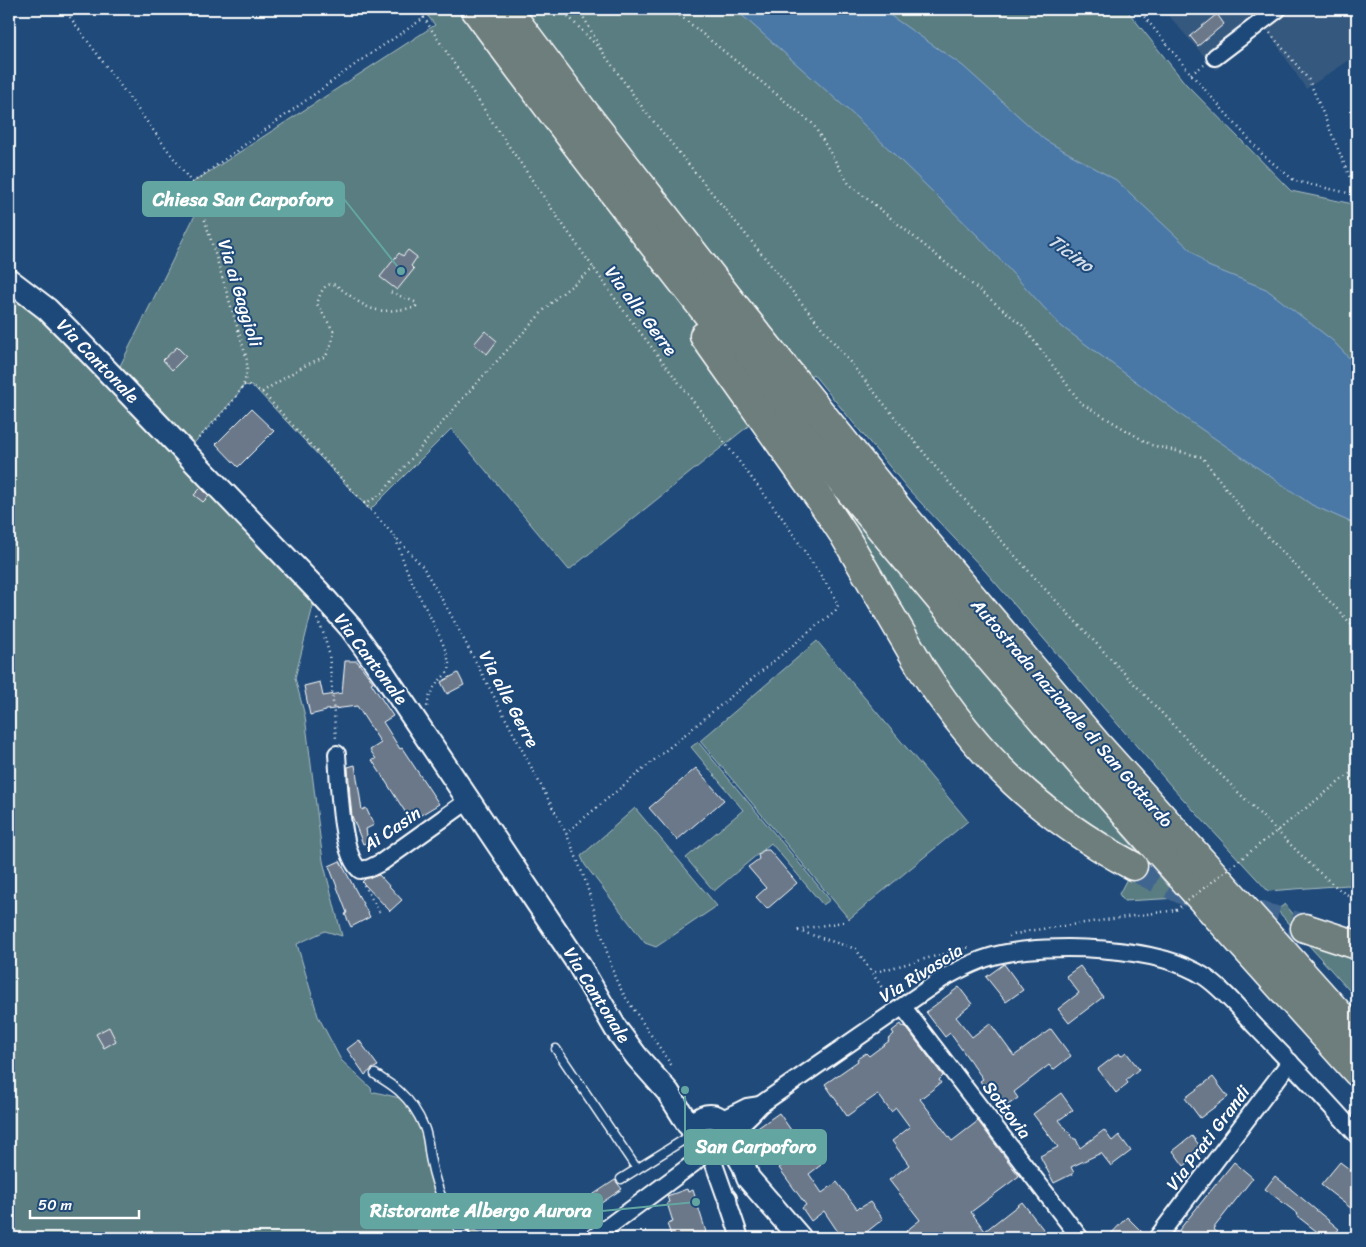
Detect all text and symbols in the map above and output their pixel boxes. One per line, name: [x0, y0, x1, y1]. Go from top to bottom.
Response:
callout: Chiesa San Carpoforo: [143, 182, 344, 216]
text: Chiesa San Carpoforo: [152, 183, 334, 216]
water label: Ticino: [1041, 225, 1102, 282]
street label: Via ai Gaggioli: [209, 235, 272, 352]
street label: Via alle Gerre: [596, 259, 686, 363]
street label: Via Cantonale: [49, 311, 148, 412]
street label: Autostrada nazionale di San Gottardo: [962, 590, 1181, 835]
street label: Via Cantonale: [325, 606, 417, 712]
street label: Via alle Gerre: [470, 644, 548, 754]
street label: Ai Casin: [355, 797, 428, 861]
street label: Via Rivascia: [873, 935, 969, 1011]
street label: Via Cantonale: [555, 940, 640, 1050]
street label: Sottovia: [974, 1074, 1040, 1146]
street label: Via Prati Grandi: [1157, 1077, 1259, 1198]
callout: San Carpoforo: [685, 1130, 826, 1164]
text: San Carpoforo: [695, 1130, 817, 1163]
scale bar: [30, 1187, 139, 1219]
text: 50 m: [38, 1192, 73, 1218]
callout: Ristorante Albergo Aurora: [361, 1194, 602, 1228]
text: Ristorante Albergo Aurora: [369, 1194, 592, 1227]

